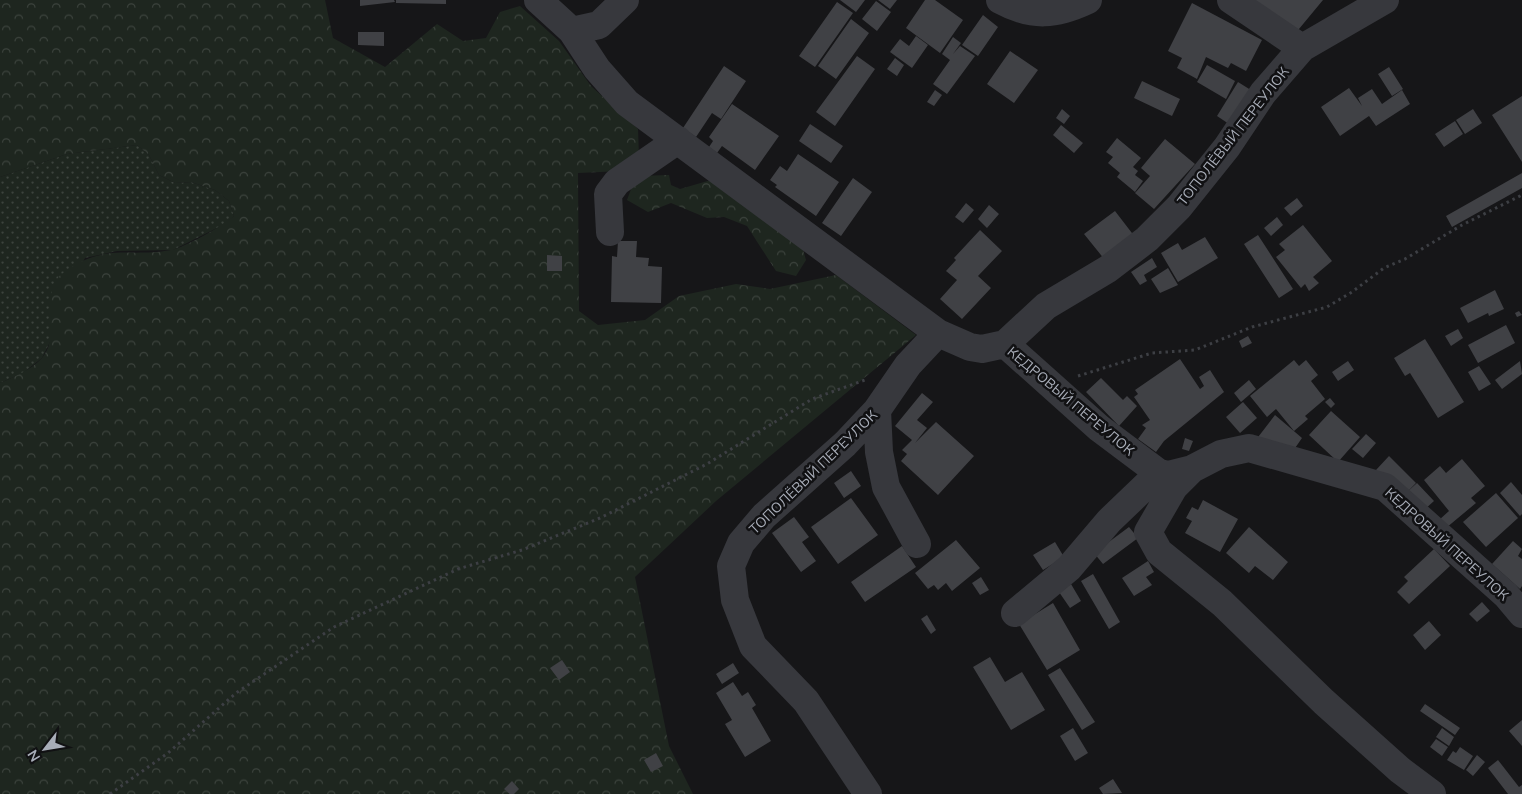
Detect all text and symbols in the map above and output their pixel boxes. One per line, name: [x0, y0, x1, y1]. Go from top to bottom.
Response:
street label: ТОПОЛЁВЫЙ ПЕРЕУЛОК: [1173, 62, 1293, 209]
street label: КЕДРОВЫЙ ПЕРЕУЛОК: [1004, 343, 1139, 460]
street label: ТОПОЛЁВЫЙ ПЕРЕУЛОК: [745, 406, 881, 538]
street label: КЕДРОВЫЙ ПЕРЕУЛОК: [1381, 484, 1513, 605]
north arrow: [20, 724, 70, 774]
text: N: [23, 747, 44, 765]

